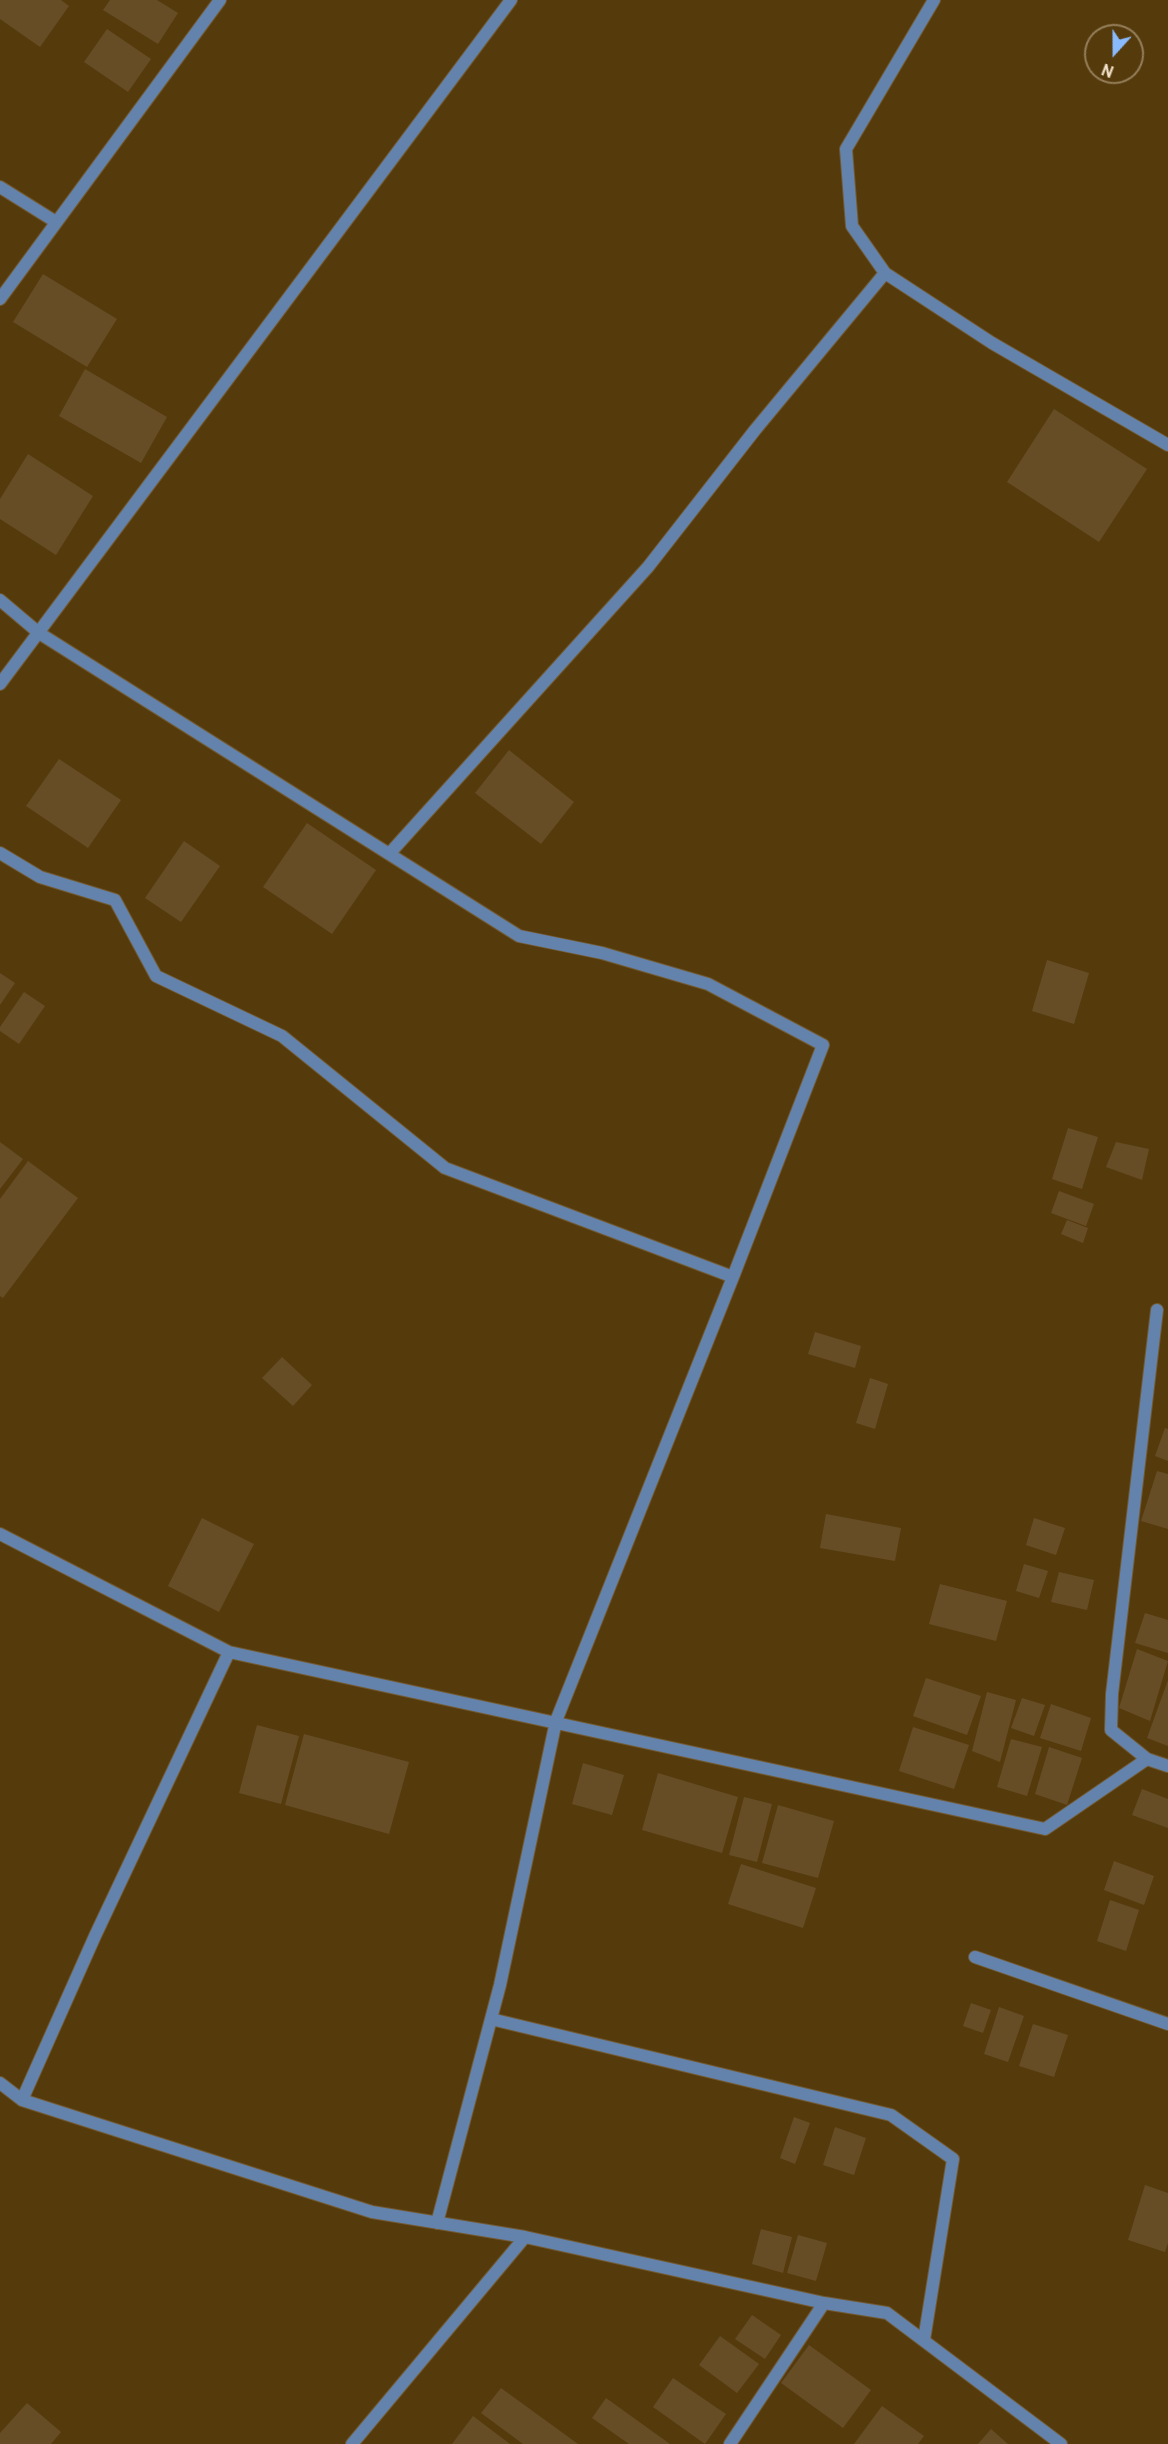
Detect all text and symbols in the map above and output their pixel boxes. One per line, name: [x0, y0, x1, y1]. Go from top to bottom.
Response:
north arrow: [1084, 24, 1144, 84]
text: N: [1099, 58, 1117, 80]

